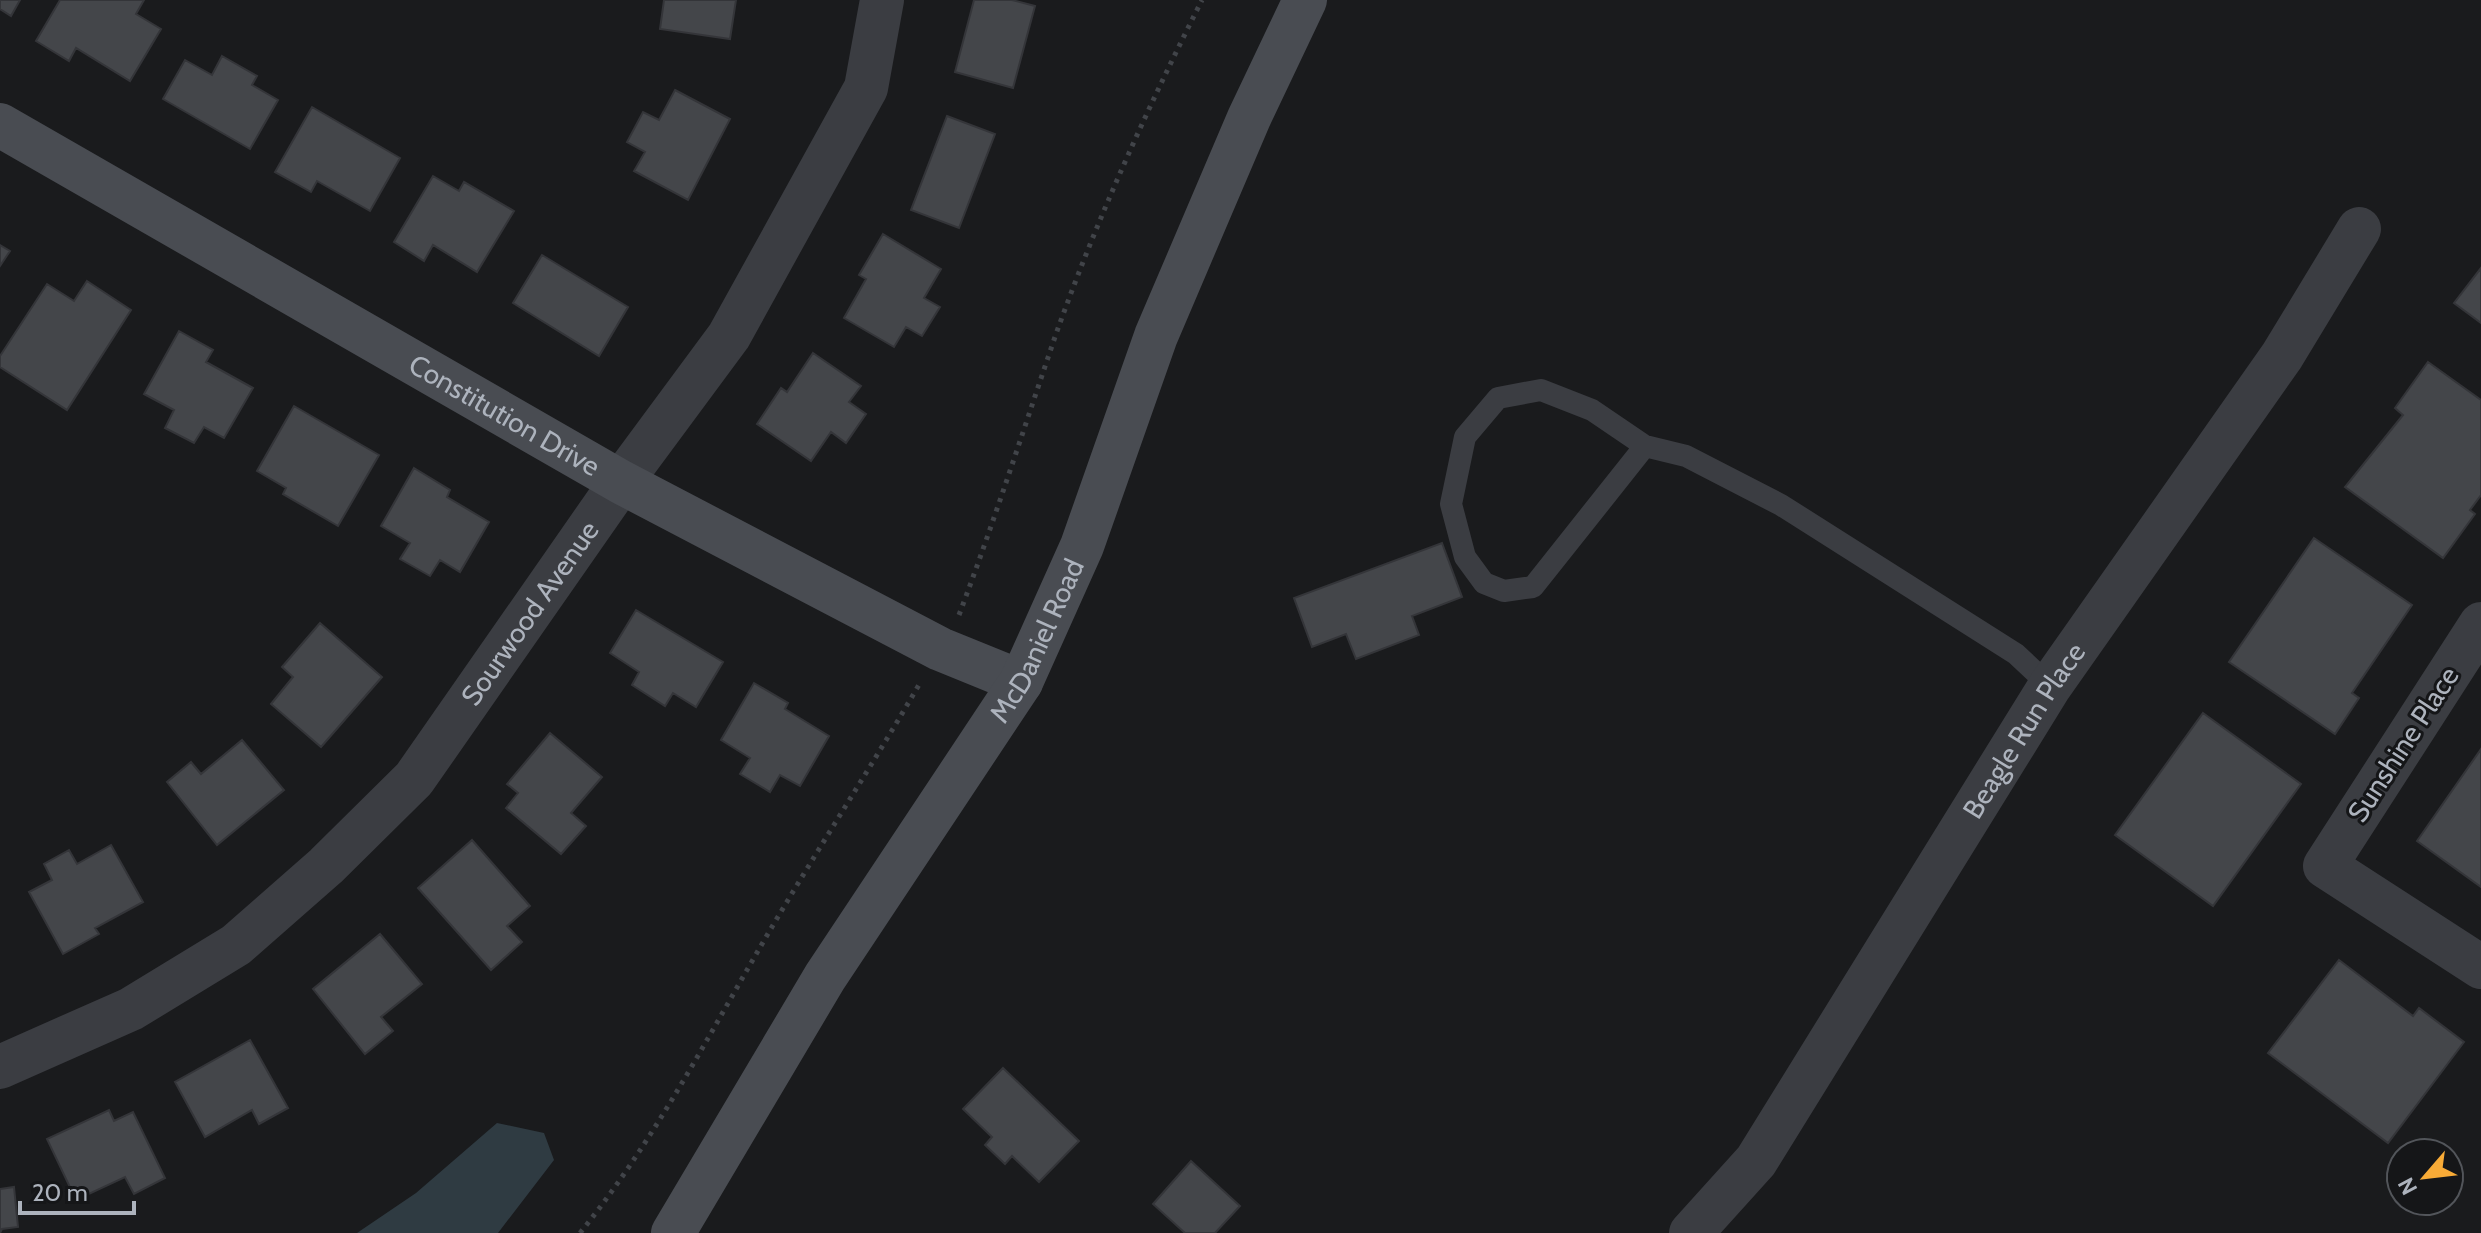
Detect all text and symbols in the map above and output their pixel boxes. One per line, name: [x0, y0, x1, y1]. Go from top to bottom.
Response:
street label: Constitution Drive: [403, 347, 606, 483]
street label: Sourwood Avenue: [454, 514, 606, 712]
street label: McDaniel Road: [982, 554, 1091, 729]
street label: Beagle Run Place: [1955, 636, 2092, 825]
street label: Sunshine Place: [2340, 660, 2466, 828]
north arrow: [2385, 1137, 2465, 1217]
scale bar: [20, 1165, 134, 1215]
text: N: [2392, 1173, 2423, 1199]
text: 20 m: [32, 1178, 88, 1207]

